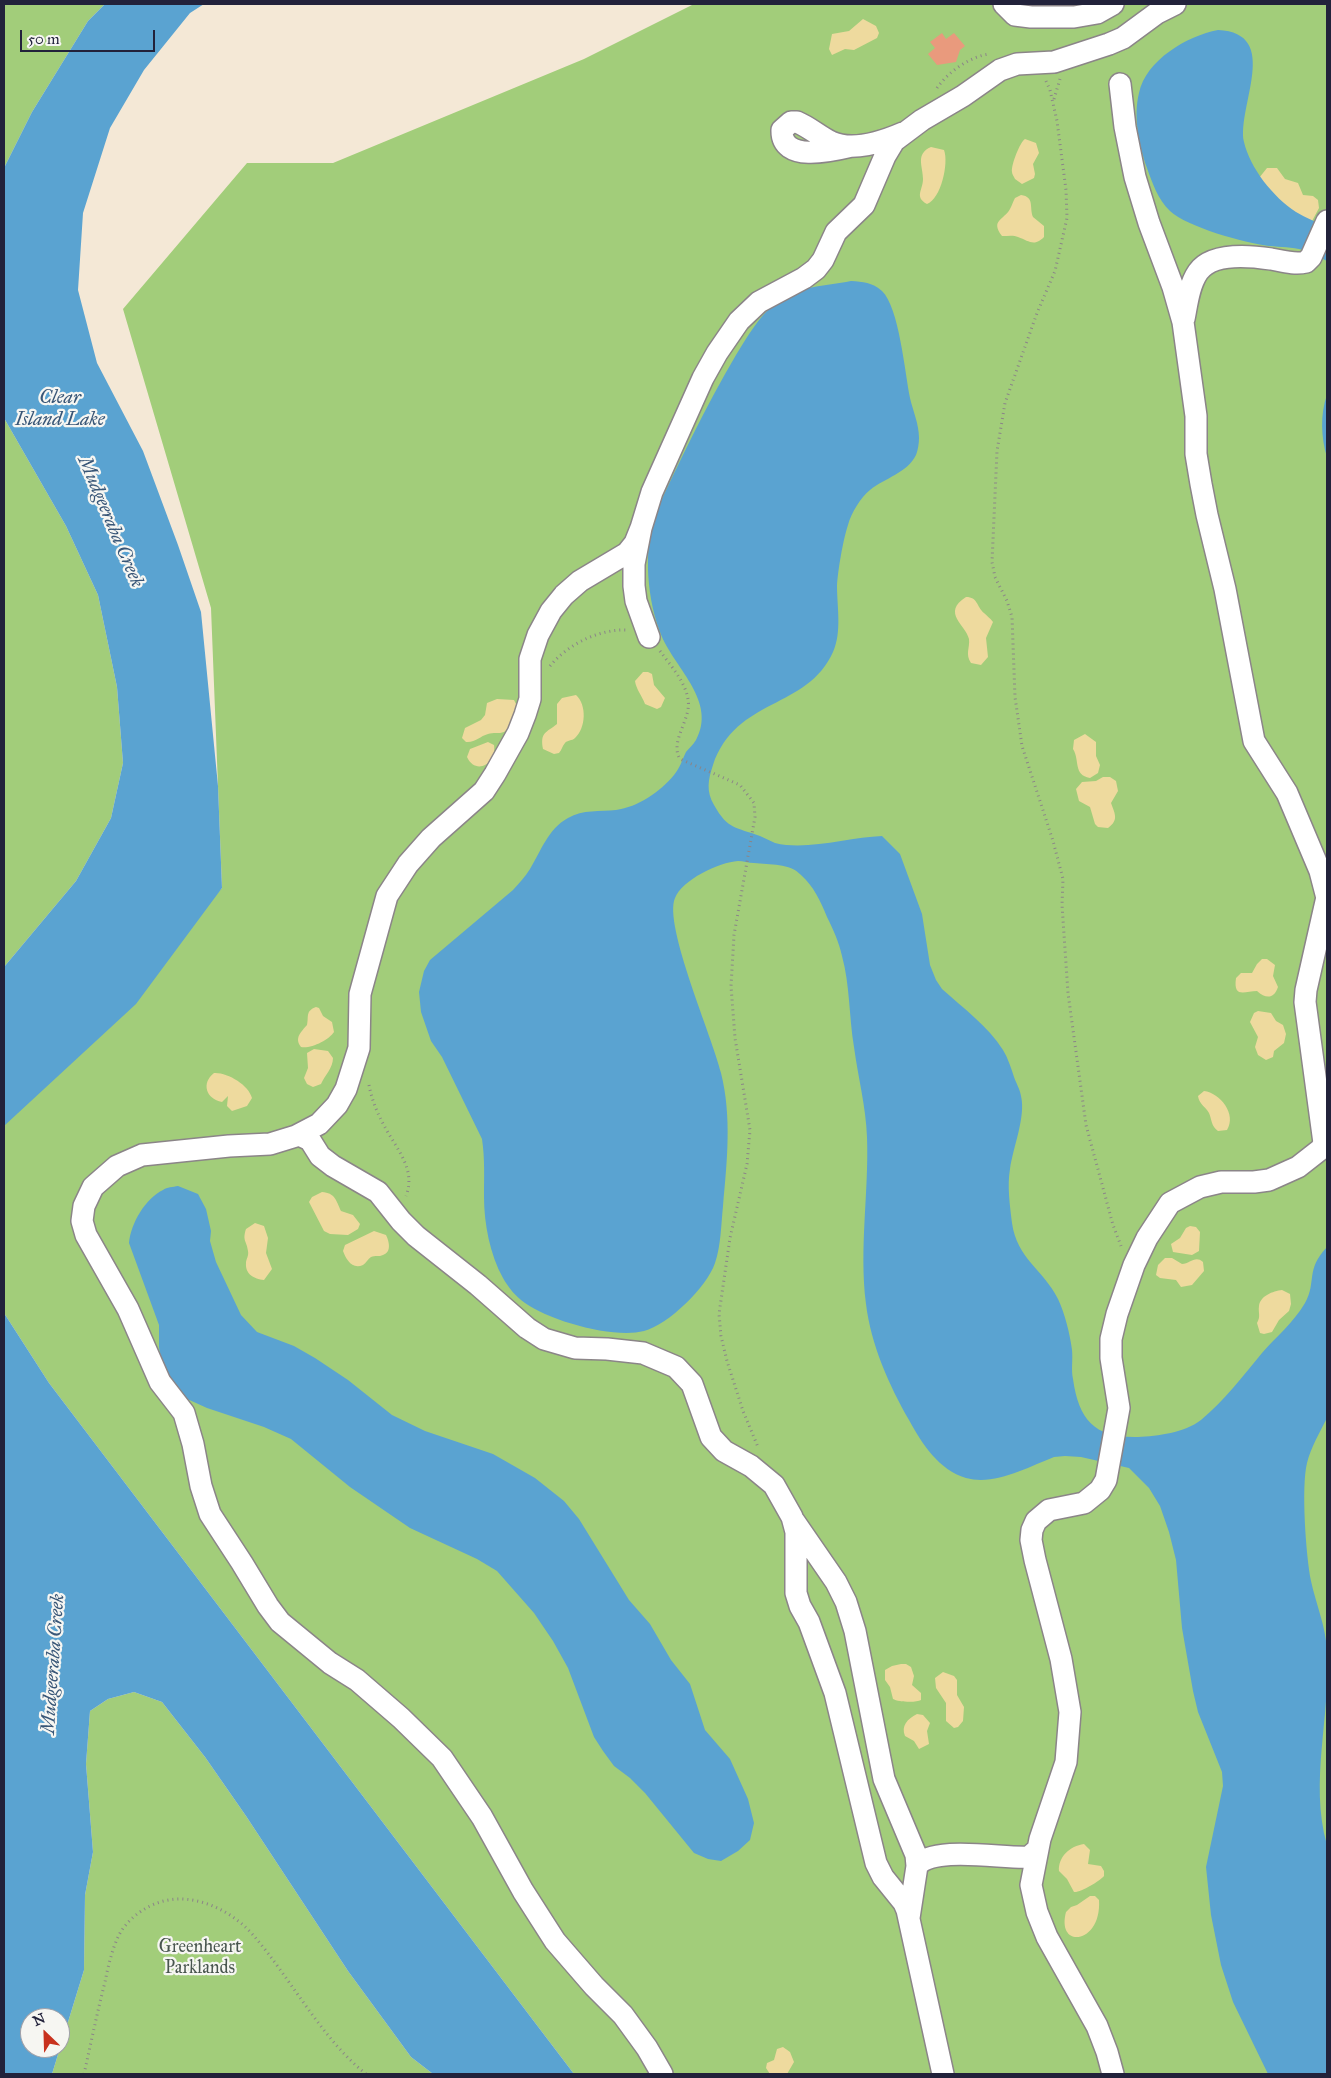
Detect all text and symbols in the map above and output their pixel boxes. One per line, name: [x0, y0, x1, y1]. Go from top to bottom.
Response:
scale bar: [22, 20, 158, 52]
text: 50 m: [28, 30, 60, 48]
water label: Clear Island Lake: [15, 387, 105, 431]
water label: Mudgeeraba Creek: [72, 453, 148, 591]
water label: Mudgeeraba Creek: [38, 1593, 70, 1735]
park label: Greenheart Parklands: [159, 1937, 241, 1980]
north arrow: [20, 2008, 70, 2058]
text: N: [30, 2010, 48, 2030]

